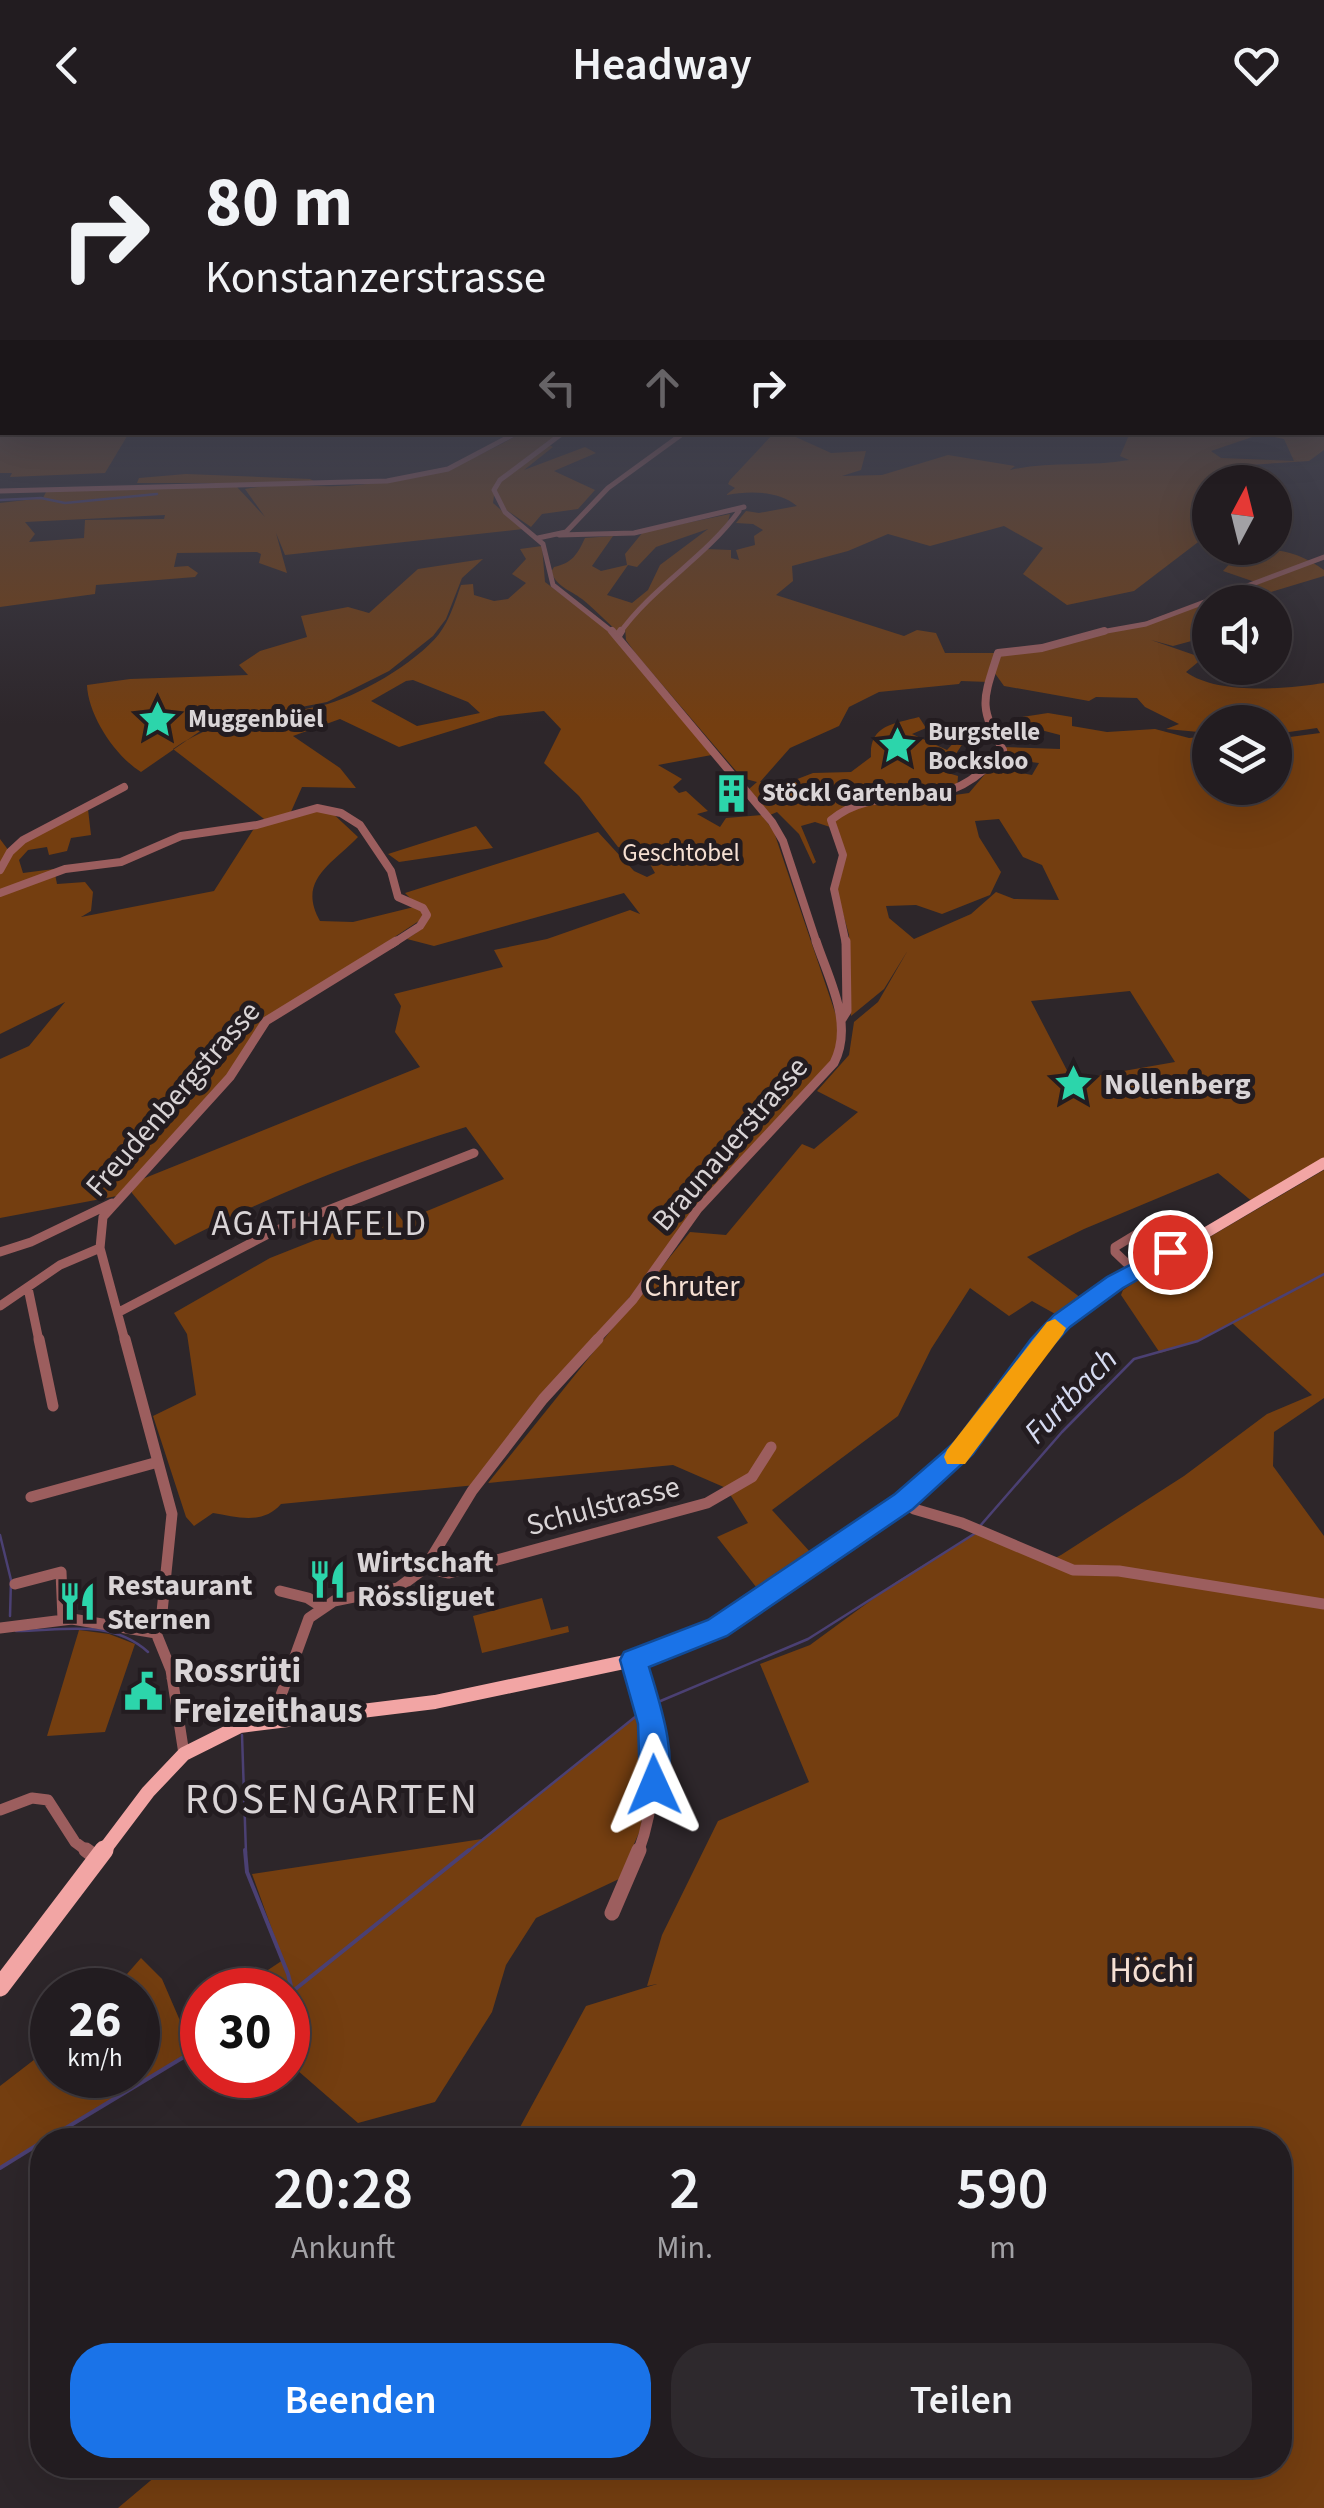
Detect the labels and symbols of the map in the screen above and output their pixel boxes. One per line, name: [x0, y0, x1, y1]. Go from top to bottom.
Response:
north arrow: [1192, 465, 1292, 565]
place icon: Muggenbüel: [137, 698, 179, 740]
place label: Muggenbüel: [188, 701, 323, 737]
place label: Burgstelle Bocksloo: [928, 714, 1040, 779]
place icon: Burgstelle Bocksloo: [877, 725, 919, 767]
building icon: Stöckl Gartenbau: [711, 772, 753, 814]
place label: Stöckl Gartenbau: [762, 775, 953, 811]
park label: Geschtobel: [622, 835, 740, 871]
street label: Freudenbergstrasse: [76, 992, 270, 1206]
street label: Braunauerstrasse: [642, 1047, 818, 1241]
place icon: Nollenberg: [1053, 1063, 1095, 1105]
place label: Nollenberg: [1104, 1063, 1251, 1106]
district label: AGATHAFELD: [211, 1199, 429, 1249]
pin: [1128, 1210, 1213, 1295]
park label: Chruter: [644, 1265, 740, 1308]
water label: Furtbach: [1014, 1338, 1128, 1454]
street label: Schulstrasse: [522, 1465, 684, 1547]
place label: Wirtschaft Rössliguet: [357, 1541, 495, 1618]
restaurant icon: Wirtschaft Rössliguet: [306, 1558, 348, 1600]
place label: Restaurant Sternen: [107, 1564, 253, 1641]
restaurant icon: Restaurant Sternen: [56, 1581, 98, 1623]
place label: Rossrüti Freizeithaus: [173, 1646, 363, 1736]
public building icon: Rossrüti Freizeithaus: [122, 1670, 164, 1712]
position arrow: [602, 1733, 706, 1837]
district label: ROSENGARTEN: [185, 1770, 479, 1830]
park label: Höchi: [1109, 1946, 1195, 1996]
speed limit sign: 30: [180, 1968, 310, 2098]

